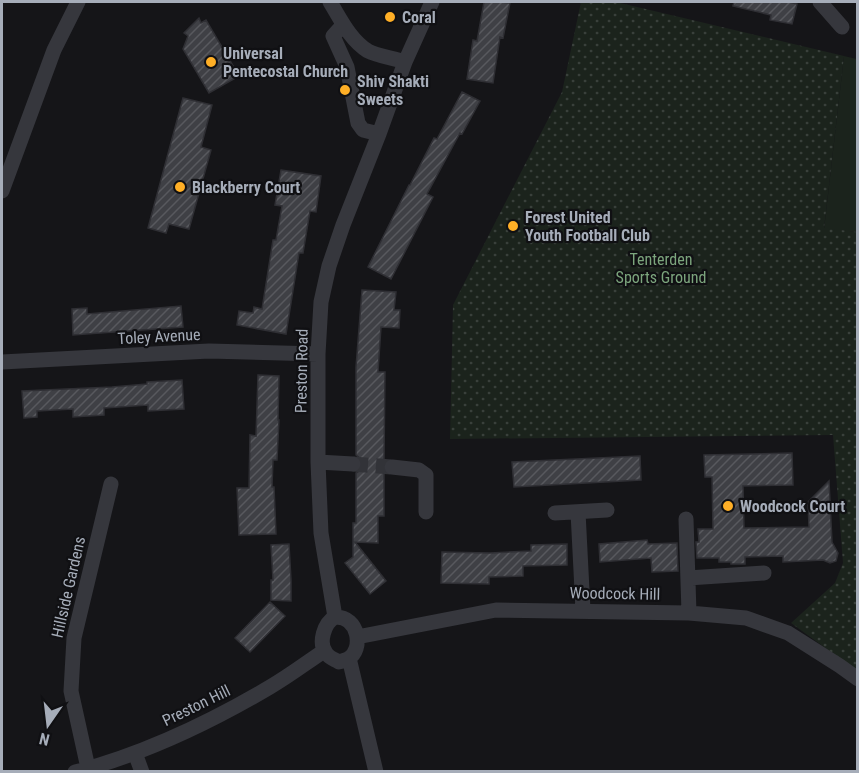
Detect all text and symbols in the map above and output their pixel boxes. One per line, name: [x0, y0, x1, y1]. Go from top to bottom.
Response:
place label: Coral: [402, 8, 436, 27]
marker: Coral: [383, 10, 397, 24]
place label: Universal Pentecostal Church: [223, 44, 348, 81]
marker: Universal Pentecostal Church: [204, 55, 218, 69]
place label: Shiv Shakti Sweets: [357, 72, 429, 109]
marker: Shiv Shakti Sweets: [338, 83, 352, 97]
place label: Blackberry Court: [192, 178, 300, 197]
marker: Blackberry Court: [173, 180, 187, 194]
place label: Forest United Youth Football Club: [525, 208, 650, 245]
marker: Forest United Youth Football Club: [506, 219, 520, 233]
park label: Tenterden Sports Ground: [616, 250, 706, 287]
street label: Toley Avenue: [117, 325, 201, 348]
street label: Preston Road: [291, 329, 312, 413]
place label: Woodcock Court: [740, 497, 845, 516]
marker: Woodcock Court: [721, 499, 735, 513]
street label: Hillside Gardens: [48, 535, 89, 640]
street label: Woodcock Hill: [570, 583, 660, 604]
street label: Preston Hill: [159, 681, 233, 730]
north arrow: [18, 695, 78, 755]
text: N: [37, 729, 52, 749]

